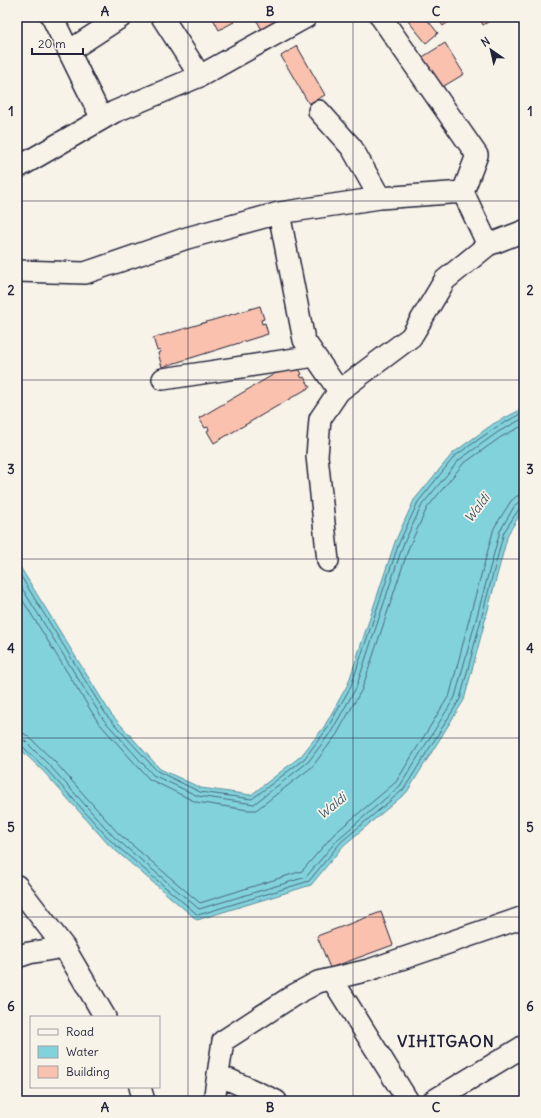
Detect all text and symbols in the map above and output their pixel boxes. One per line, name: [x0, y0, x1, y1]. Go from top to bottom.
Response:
text: A: [101, 3, 110, 20]
text: B: [266, 3, 275, 20]
text: C: [432, 3, 441, 20]
scale bar: [32, 30, 83, 56]
north arrow: [471, 30, 511, 70]
text: N: [478, 34, 492, 50]
text: 20 m: [38, 36, 66, 51]
text: 1: [8, 103, 14, 120]
text: 1: [527, 103, 533, 120]
text: 2: [7, 282, 15, 299]
text: 2: [526, 282, 534, 299]
text: 3: [7, 461, 15, 478]
text: 3: [526, 461, 534, 478]
water label: Waldi: [460, 488, 495, 526]
text: 4: [7, 640, 15, 657]
text: 4: [526, 640, 534, 657]
water label: Waldi: [314, 788, 352, 823]
text: 5: [7, 819, 15, 836]
text: 5: [526, 819, 534, 836]
text: 6: [7, 998, 15, 1015]
text: 6: [526, 998, 534, 1015]
legend: [30, 1016, 160, 1088]
text: Road: [66, 1024, 94, 1039]
district label: VIHITGAON: [397, 1031, 495, 1051]
text: Water: [66, 1044, 99, 1059]
text: Building: [66, 1064, 110, 1079]
text: A: [101, 1099, 110, 1116]
text: B: [266, 1099, 275, 1116]
text: C: [432, 1099, 441, 1116]

